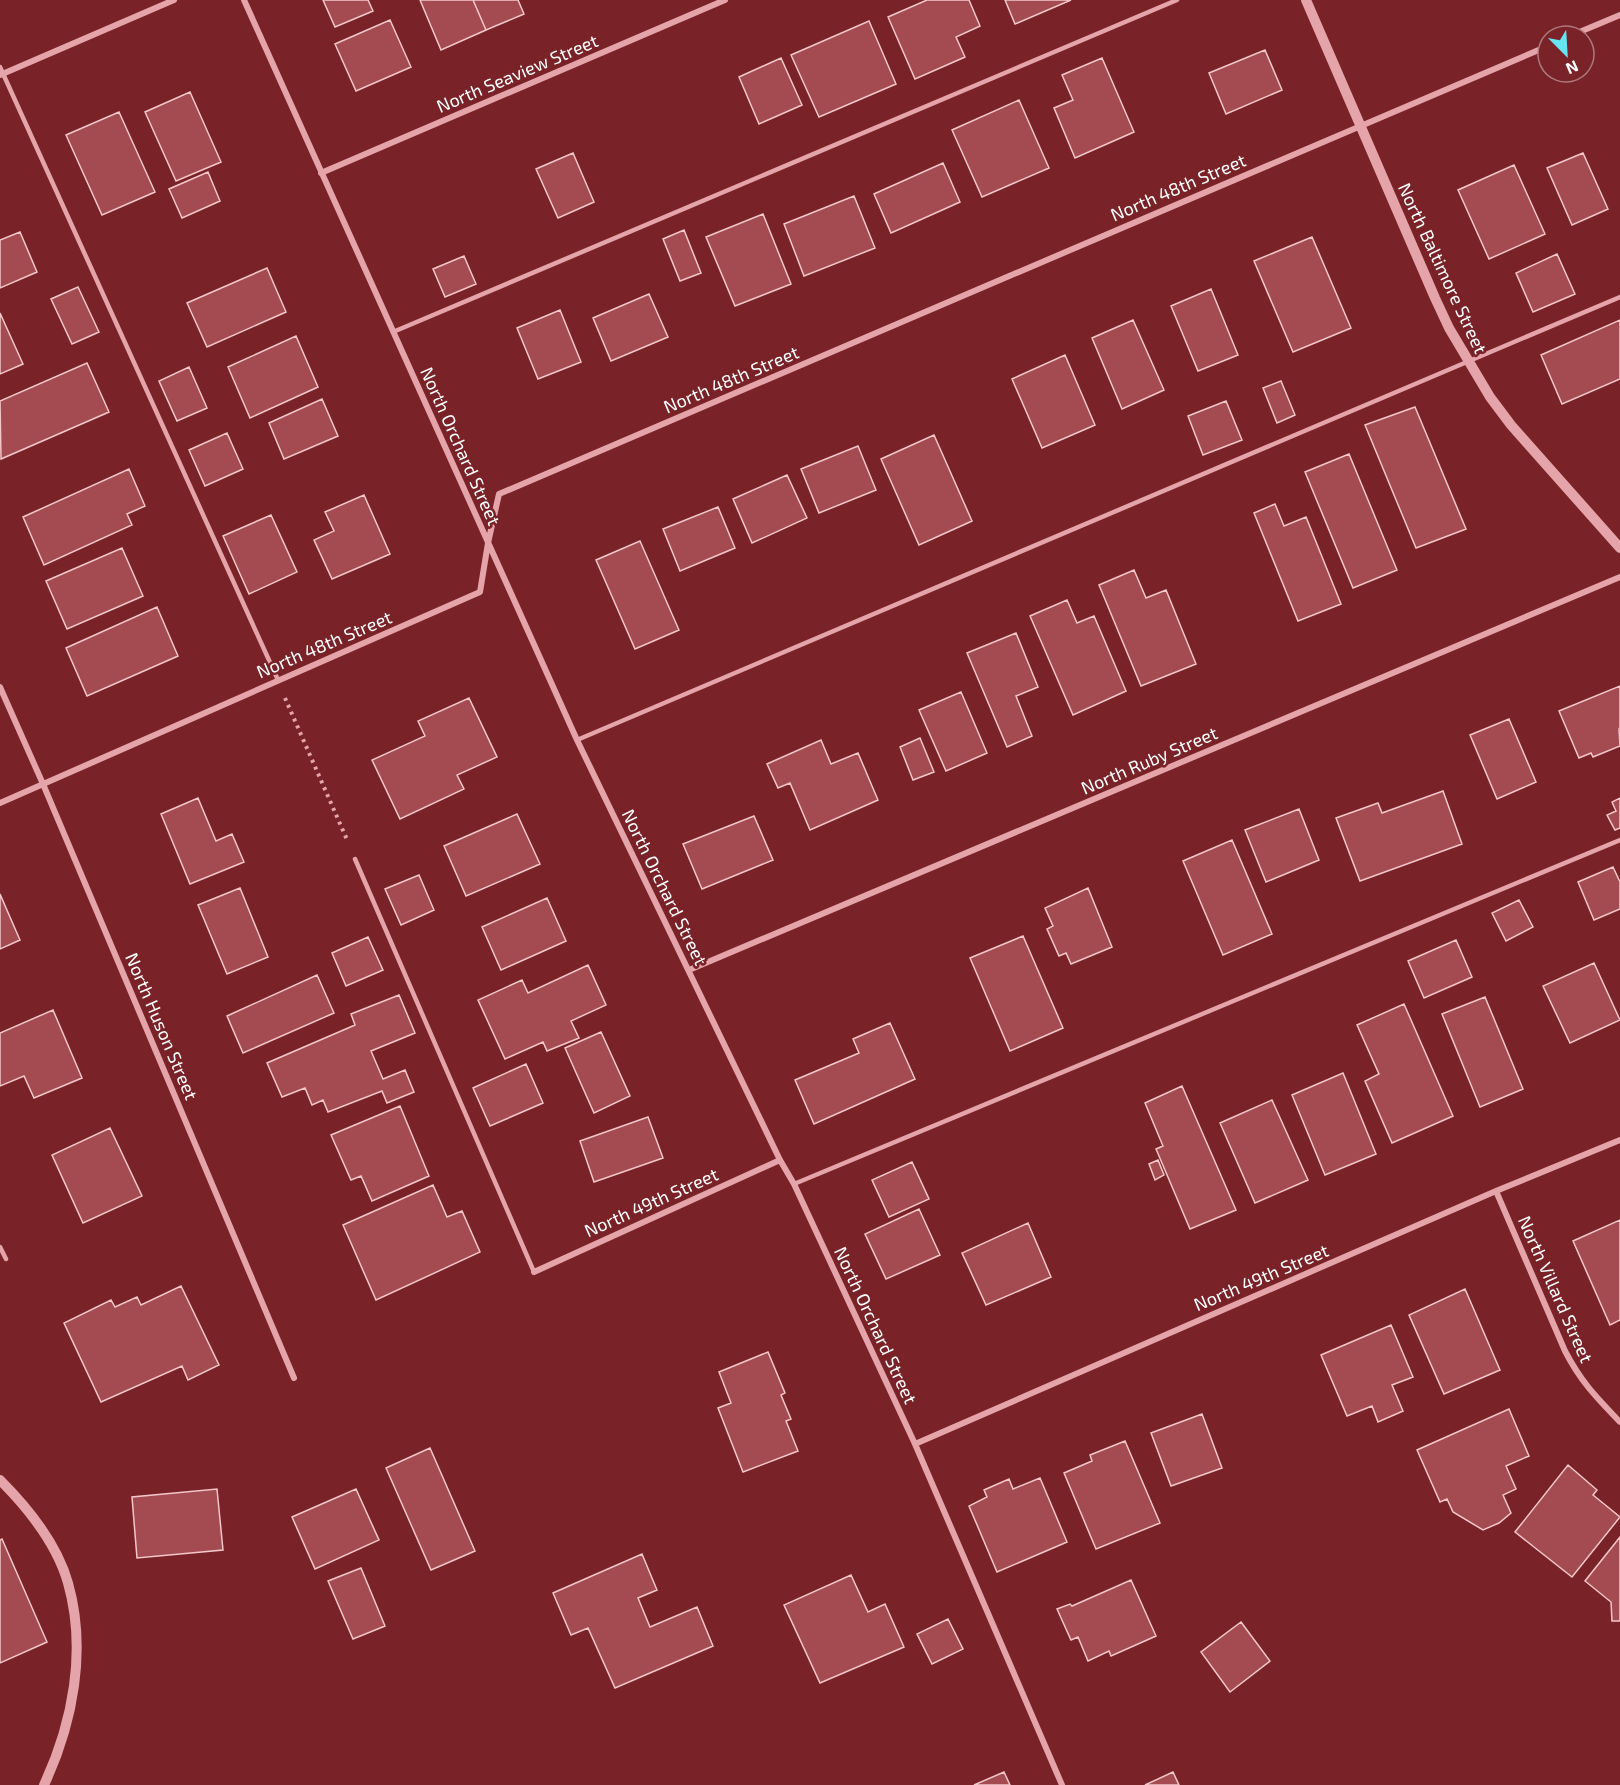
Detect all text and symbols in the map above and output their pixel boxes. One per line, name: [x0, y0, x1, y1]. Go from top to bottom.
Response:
north arrow: [1536, 24, 1596, 84]
street label: North Seaview Street: [433, 29, 601, 117]
text: N: [1563, 57, 1581, 79]
street label: North 48th Street: [1107, 149, 1249, 225]
street label: North Baltimore Street: [1394, 179, 1492, 357]
street label: North 48th Street: [660, 341, 802, 417]
street label: North Orchard Street: [416, 363, 506, 529]
street label: North 48th Street: [253, 606, 395, 682]
street label: North Ruby Street: [1077, 721, 1221, 799]
street label: North Orchard Street: [618, 805, 712, 969]
street label: North Huson Street: [121, 949, 203, 1103]
street label: North 49th Street: [581, 1163, 721, 1241]
street label: North Villard Street: [1514, 1212, 1598, 1366]
street label: North 49th Street: [1190, 1239, 1332, 1315]
street label: North Orchard Street: [830, 1243, 922, 1407]

